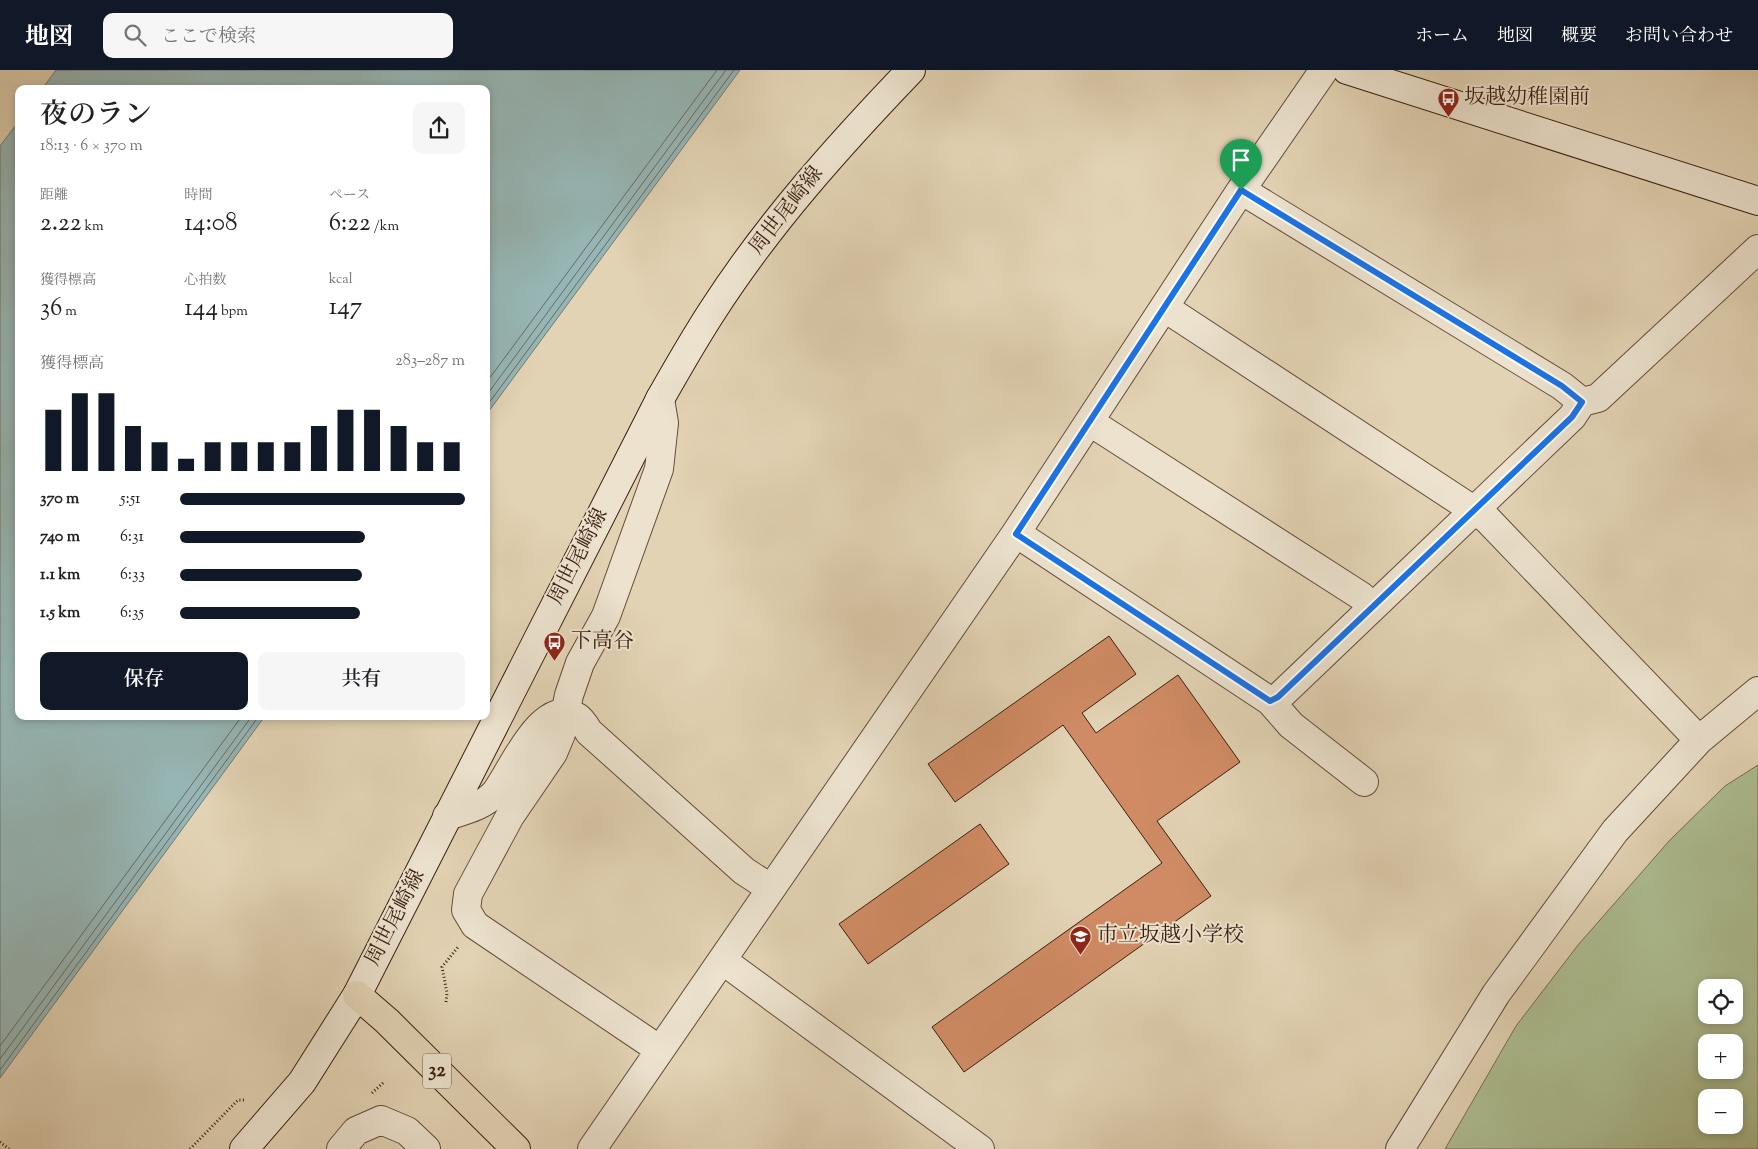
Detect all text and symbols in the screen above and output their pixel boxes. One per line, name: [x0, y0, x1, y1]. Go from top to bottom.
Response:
search box: [103, 13, 453, 58]
text: 地図: [25, 21, 73, 55]
icon: search: [121, 21, 149, 49]
text: ここで検索: [161, 24, 256, 51]
text: ホーム: [1415, 24, 1469, 50]
text: 地図: [1497, 24, 1533, 50]
text: 概要: [1561, 24, 1597, 50]
text: お問い合わせ: [1625, 24, 1733, 50]
place label: 坂越幼稚園前: [1464, 83, 1590, 113]
bus stop icon: 坂越幼稚園前: [1436, 86, 1460, 117]
text: 夜のラン: [40, 96, 152, 136]
button: share: [413, 102, 465, 154]
text: 18:13 · 6 × 370 m: [40, 135, 143, 158]
pin: [1220, 139, 1262, 190]
icon: arrive: [1227, 146, 1255, 174]
street label: 周世尾崎線: [743, 160, 831, 262]
text: 距離: [40, 186, 68, 206]
text: 時間: [184, 186, 212, 206]
text: ペース: [329, 186, 370, 206]
text: 2.22: [40, 206, 81, 242]
text: 14:08: [184, 206, 237, 242]
text: 6:22: [329, 206, 371, 242]
text: km: [81, 217, 104, 237]
text: /km: [371, 217, 399, 237]
text: kcal: [329, 270, 353, 290]
text: 獲得標高: [40, 271, 96, 291]
text: 心拍数: [184, 271, 226, 291]
text: 147: [329, 290, 362, 326]
text: 36: [40, 291, 62, 327]
text: 144: [184, 291, 218, 327]
text: m: [62, 302, 77, 322]
text: bpm: [218, 302, 248, 322]
text: 283–287 m: [395, 350, 465, 373]
text: 獲得標高: [40, 353, 104, 376]
text: 370 m: [40, 488, 79, 511]
text: 5:51: [120, 488, 141, 511]
street label: 周世尾崎線: [542, 503, 616, 611]
text: 740 m: [40, 526, 80, 549]
text: 6:31: [120, 526, 144, 549]
text: 1.1 km: [40, 564, 80, 587]
text: 6:33: [120, 564, 145, 587]
text: 1.5 km: [40, 602, 80, 625]
text: 6:35: [120, 602, 144, 625]
place label: 下高谷: [571, 627, 634, 657]
bus stop icon: 下高谷: [543, 630, 567, 661]
button: 保存: [40, 652, 248, 710]
button: 共有: [258, 652, 465, 710]
street label: 周世尾崎線: [359, 864, 433, 972]
place label: 市立坂越小学校: [1097, 921, 1244, 951]
school or university icon: 市立坂越小学校: [1069, 924, 1093, 955]
map controls: [1698, 979, 1743, 1134]
button: locate: [1698, 979, 1743, 1024]
button: +: [1698, 1034, 1743, 1079]
road number: 32: [423, 1054, 451, 1088]
button: −: [1698, 1089, 1743, 1134]

